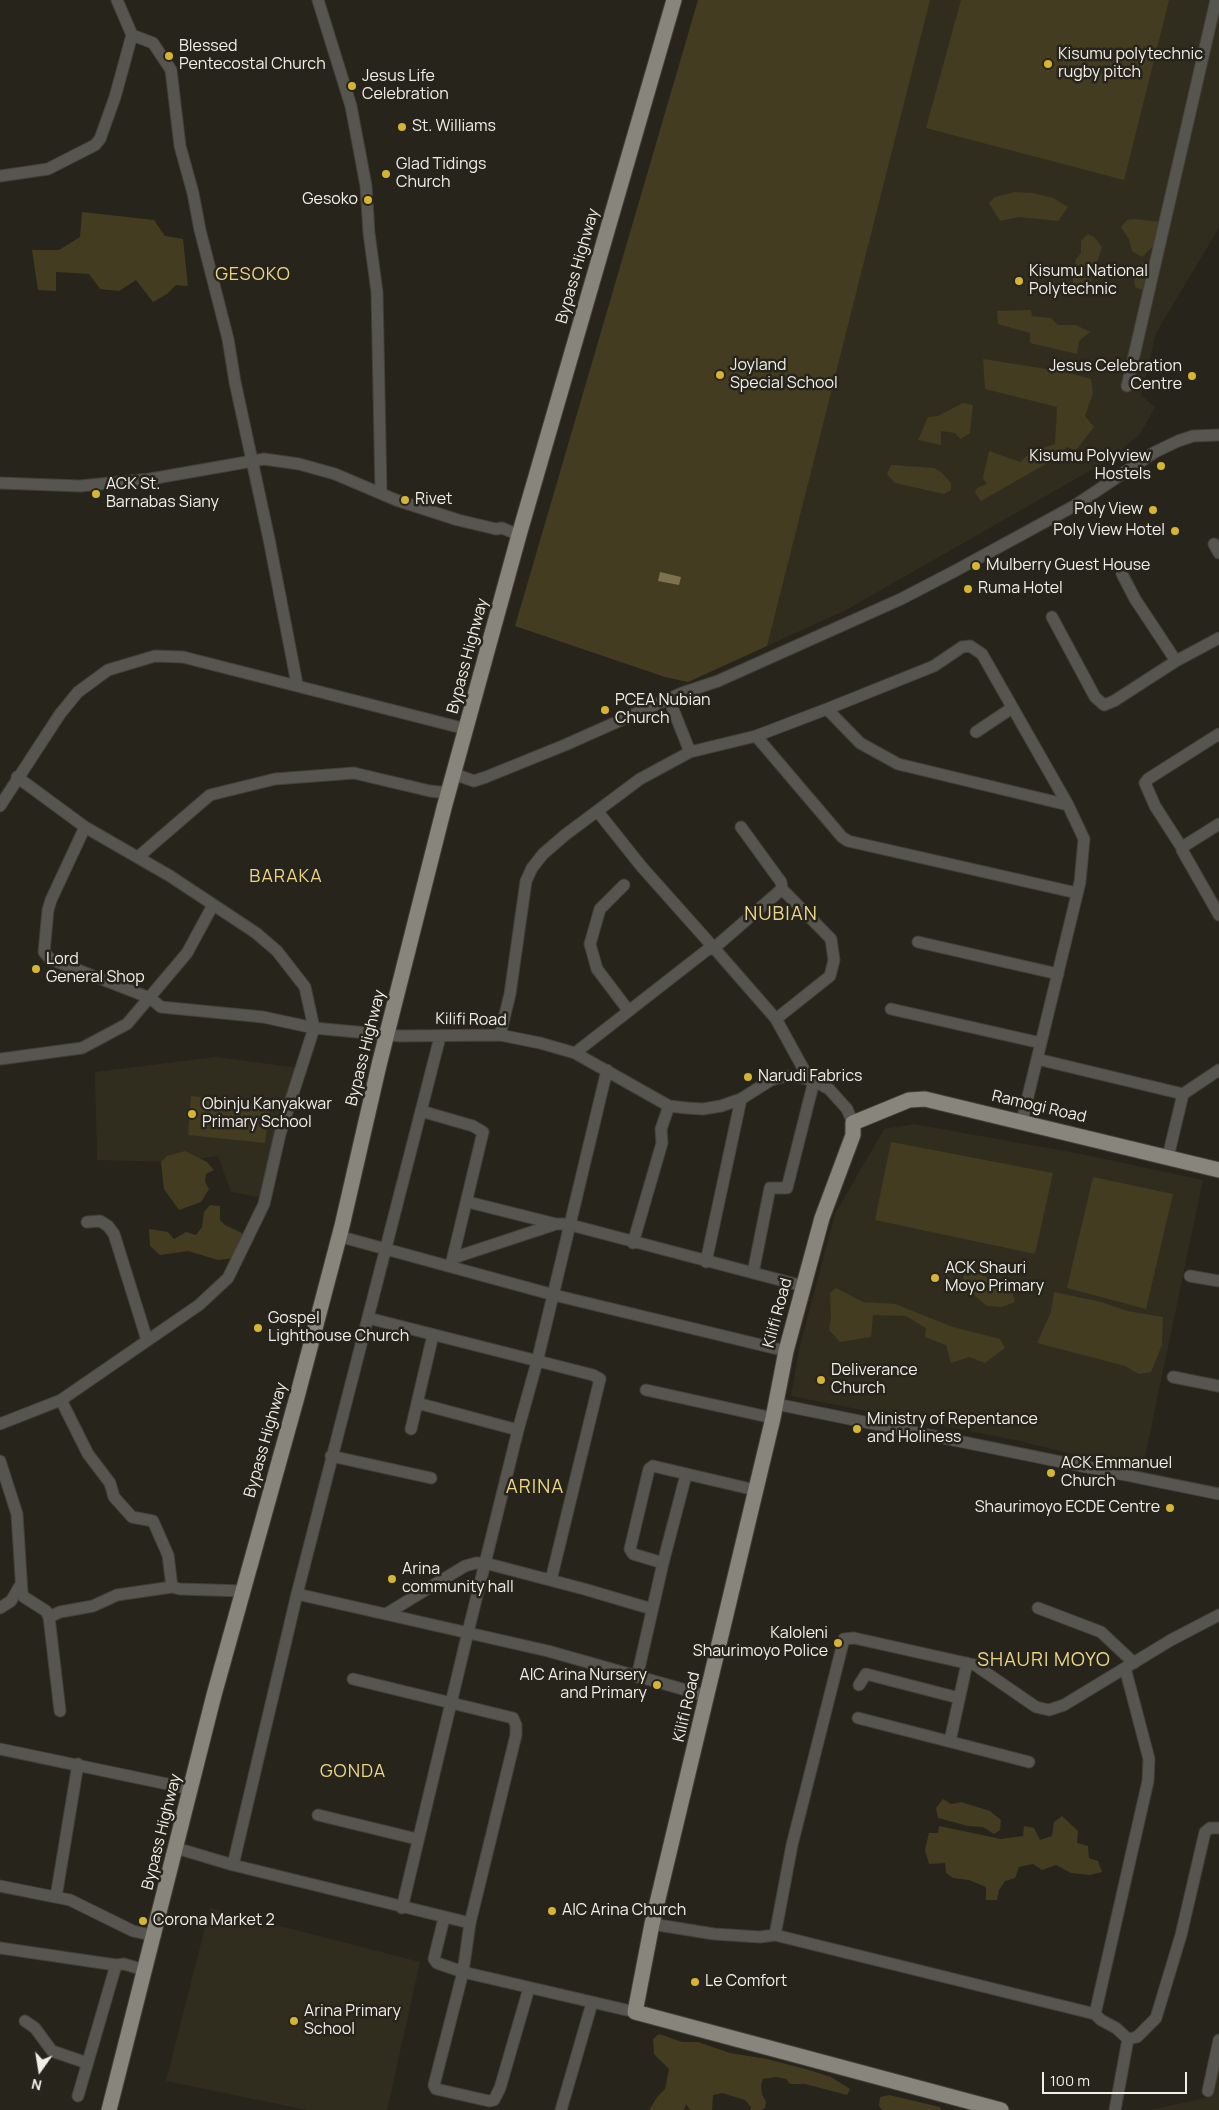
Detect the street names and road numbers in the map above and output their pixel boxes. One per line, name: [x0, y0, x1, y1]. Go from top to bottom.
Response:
street label: Bypass Highway: [552, 206, 604, 326]
street label: Bypass Highway: [443, 596, 493, 716]
street label: Bypass Highway: [342, 988, 390, 1108]
street label: Kilifi Road: [435, 1010, 507, 1030]
street label: Ramogi Road: [990, 1087, 1088, 1127]
street label: Kilifi Road: [759, 1276, 797, 1350]
street label: Bypass Highway: [240, 1380, 292, 1500]
street label: Kilifi Road: [670, 1670, 704, 1744]
street label: Bypass Highway: [138, 1772, 186, 1892]

